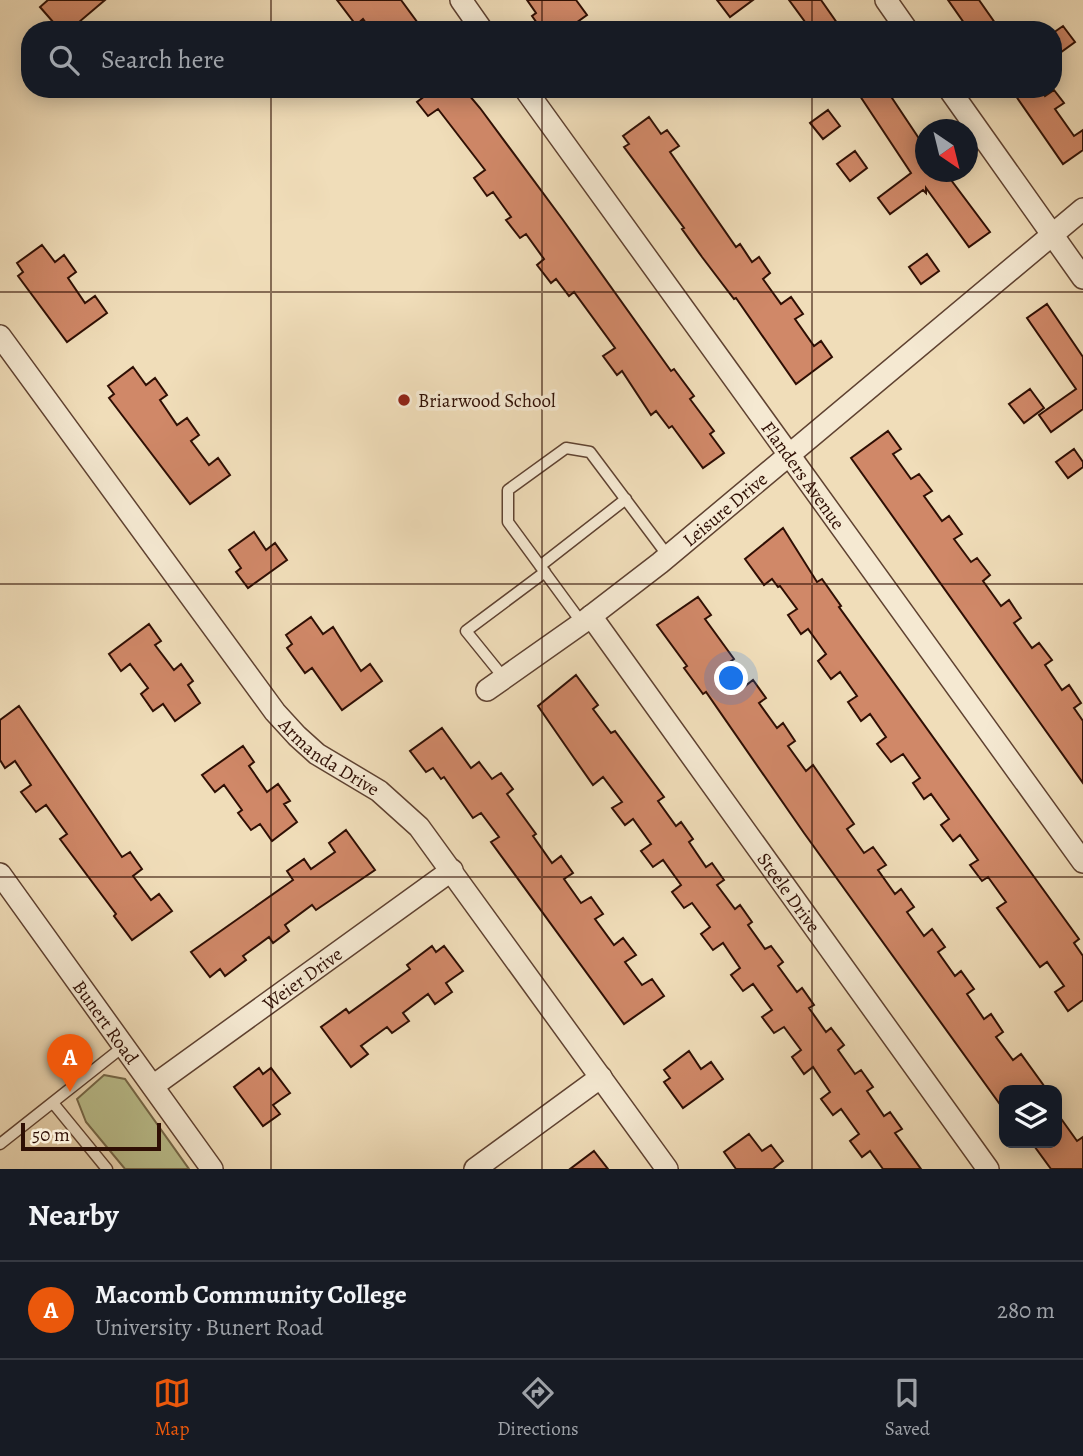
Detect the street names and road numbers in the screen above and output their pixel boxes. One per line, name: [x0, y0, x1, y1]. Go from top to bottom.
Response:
street label: Flanders Avenue: [755, 416, 851, 535]
street label: Leisure Drive: [677, 466, 773, 553]
street label: Armanda Drive: [272, 712, 384, 802]
street label: Steele Drive: [751, 847, 826, 938]
street label: Weier Drive: [257, 941, 348, 1017]
street label: Bunert Road: [66, 975, 145, 1070]

